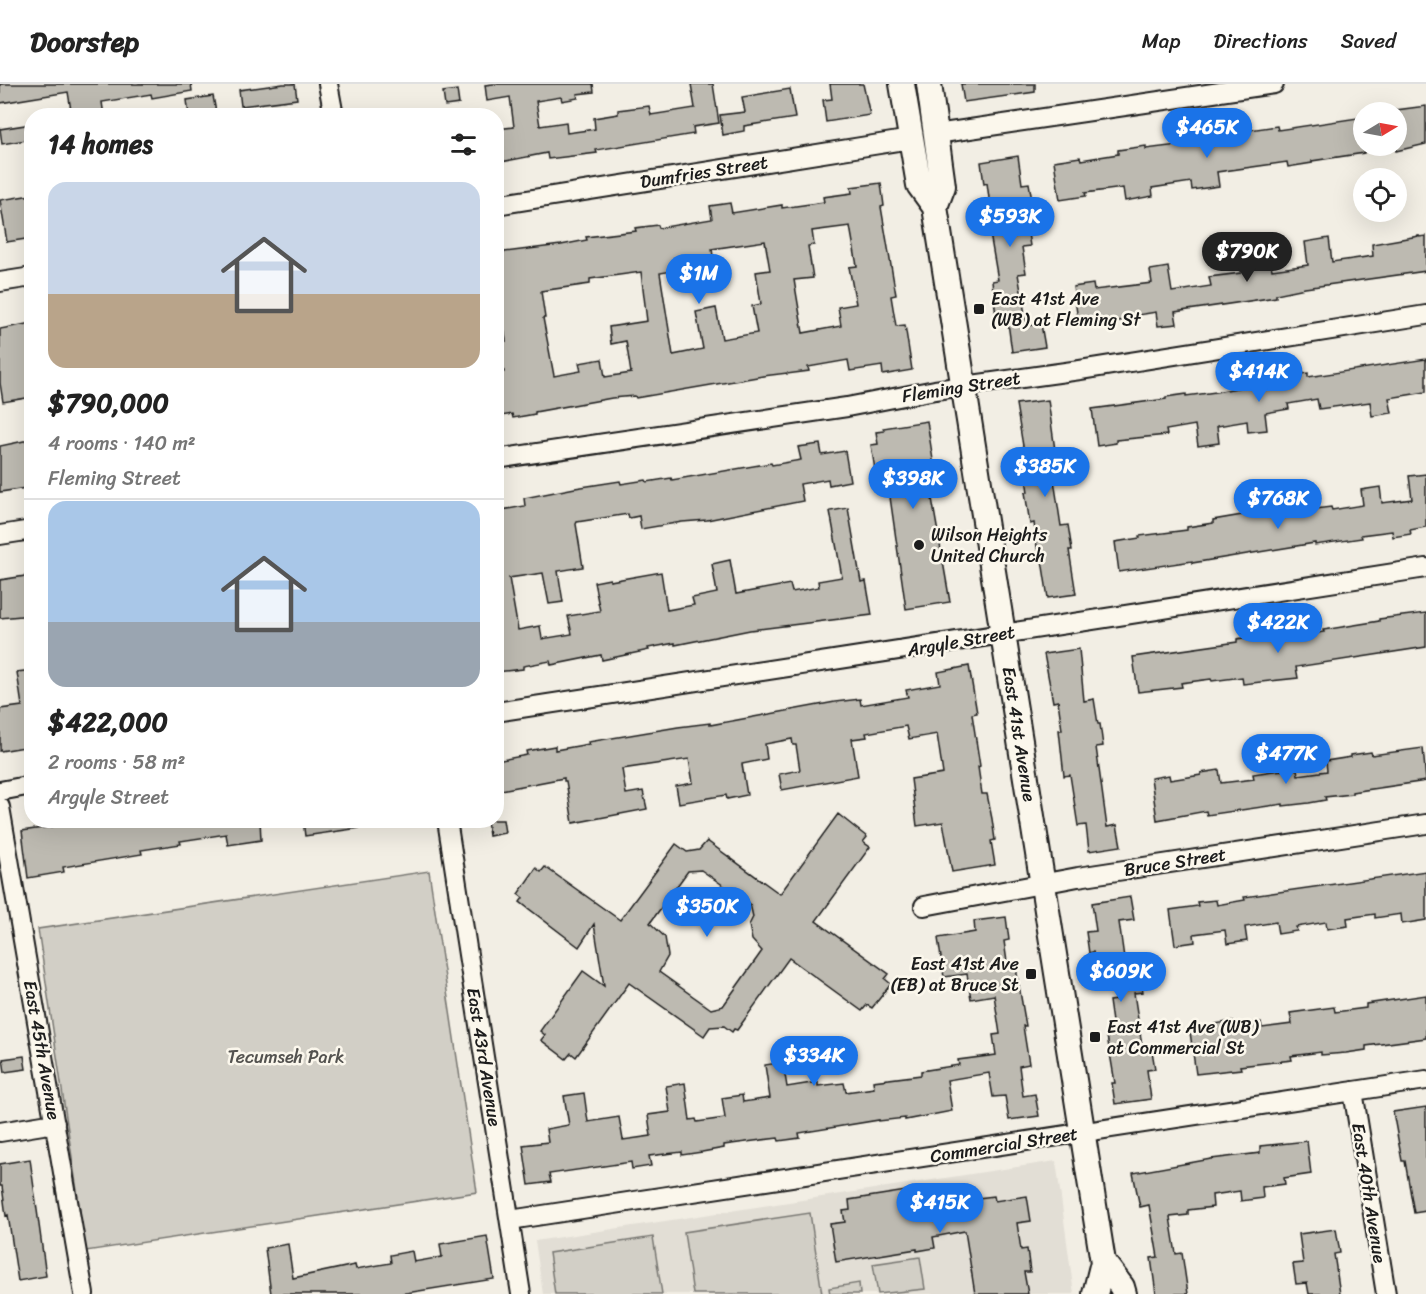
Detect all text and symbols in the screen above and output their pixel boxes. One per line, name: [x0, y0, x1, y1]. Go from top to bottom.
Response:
text: Doorstep: [30, 17, 139, 66]
text: Map: [1142, 22, 1180, 60]
text: Directions: [1213, 22, 1308, 60]
text: Saved: [1341, 22, 1396, 60]
north arrow: [1353, 102, 1407, 156]
map controls: [1353, 102, 1407, 222]
pin: $465K: [1165, 108, 1249, 159]
text: $465K: [1176, 110, 1238, 145]
text: 14 homes: [48, 121, 153, 167]
icon: filters: [447, 128, 480, 161]
street label: Dumfries Street: [638, 146, 770, 198]
button: locate: [1353, 168, 1407, 222]
pin: $593K: [968, 197, 1052, 248]
text: $593K: [979, 199, 1041, 234]
icon: home: [210, 221, 318, 329]
pin: $790K: [1205, 232, 1289, 283]
text: $790K: [1216, 234, 1278, 269]
pin: $1M: [670, 254, 728, 305]
text: $1M: [680, 256, 718, 291]
place label: East 41st Ave (WB) at Fleming St: [991, 283, 1141, 336]
marker: East 41st Ave (WB) at Fleming St: [972, 302, 986, 316]
pin: $414K: [1217, 352, 1301, 403]
text: $414K: [1229, 354, 1289, 389]
street label: Fleming Street: [900, 362, 1023, 412]
text: $790,000: [48, 380, 169, 426]
text: 4 rooms · 140 m²: [48, 426, 196, 461]
pin: $385K: [1003, 447, 1087, 498]
text: $385K: [1015, 449, 1075, 484]
pin: $398K: [871, 459, 955, 510]
text: Fleming Street: [48, 461, 181, 496]
text: $398K: [883, 461, 943, 496]
pin: $768K: [1236, 479, 1320, 530]
text: $768K: [1248, 481, 1308, 516]
place label: Wilson Heights United Church: [931, 519, 1048, 572]
marker: Wilson Heights United Church: [912, 538, 926, 552]
icon: home: [210, 540, 318, 648]
pin: $422K: [1236, 603, 1320, 654]
text: $422K: [1247, 605, 1309, 640]
street label: Argyle Street: [904, 616, 1018, 666]
street label: East 41st Avenue: [993, 664, 1046, 804]
text: $422,000: [48, 699, 168, 745]
pin: $477K: [1244, 734, 1328, 785]
text: $477K: [1256, 736, 1316, 771]
text: 2 rooms · 58 m²: [48, 745, 185, 780]
text: Argyle Street: [48, 780, 169, 815]
street label: Bruce Street: [1122, 838, 1229, 886]
pin: $350K: [665, 887, 749, 938]
text: $350K: [676, 889, 738, 924]
place label: East 41st Ave (EB) at Bruce St: [890, 948, 1019, 1001]
pin: $609K: [1079, 952, 1163, 1003]
text: $609K: [1090, 954, 1152, 989]
marker: East 41st Ave (EB) at Bruce St: [1024, 967, 1038, 981]
street label: East 45th Avenue: [14, 978, 70, 1123]
street label: East 43rd Avenue: [457, 985, 511, 1129]
place label: East 41st Ave (WB) at Commercial St: [1107, 1011, 1260, 1064]
marker: East 41st Ave (WB) at Commercial St: [1088, 1030, 1102, 1044]
pin: $334K: [772, 1036, 856, 1087]
text: $334K: [784, 1038, 844, 1073]
park label: Tecumseh Park: [227, 1041, 345, 1073]
street label: Commercial Street: [928, 1118, 1080, 1172]
street label: East 40th Avenue: [1342, 1121, 1396, 1266]
pin: $415K: [898, 1183, 982, 1234]
text: $415K: [911, 1185, 969, 1220]

